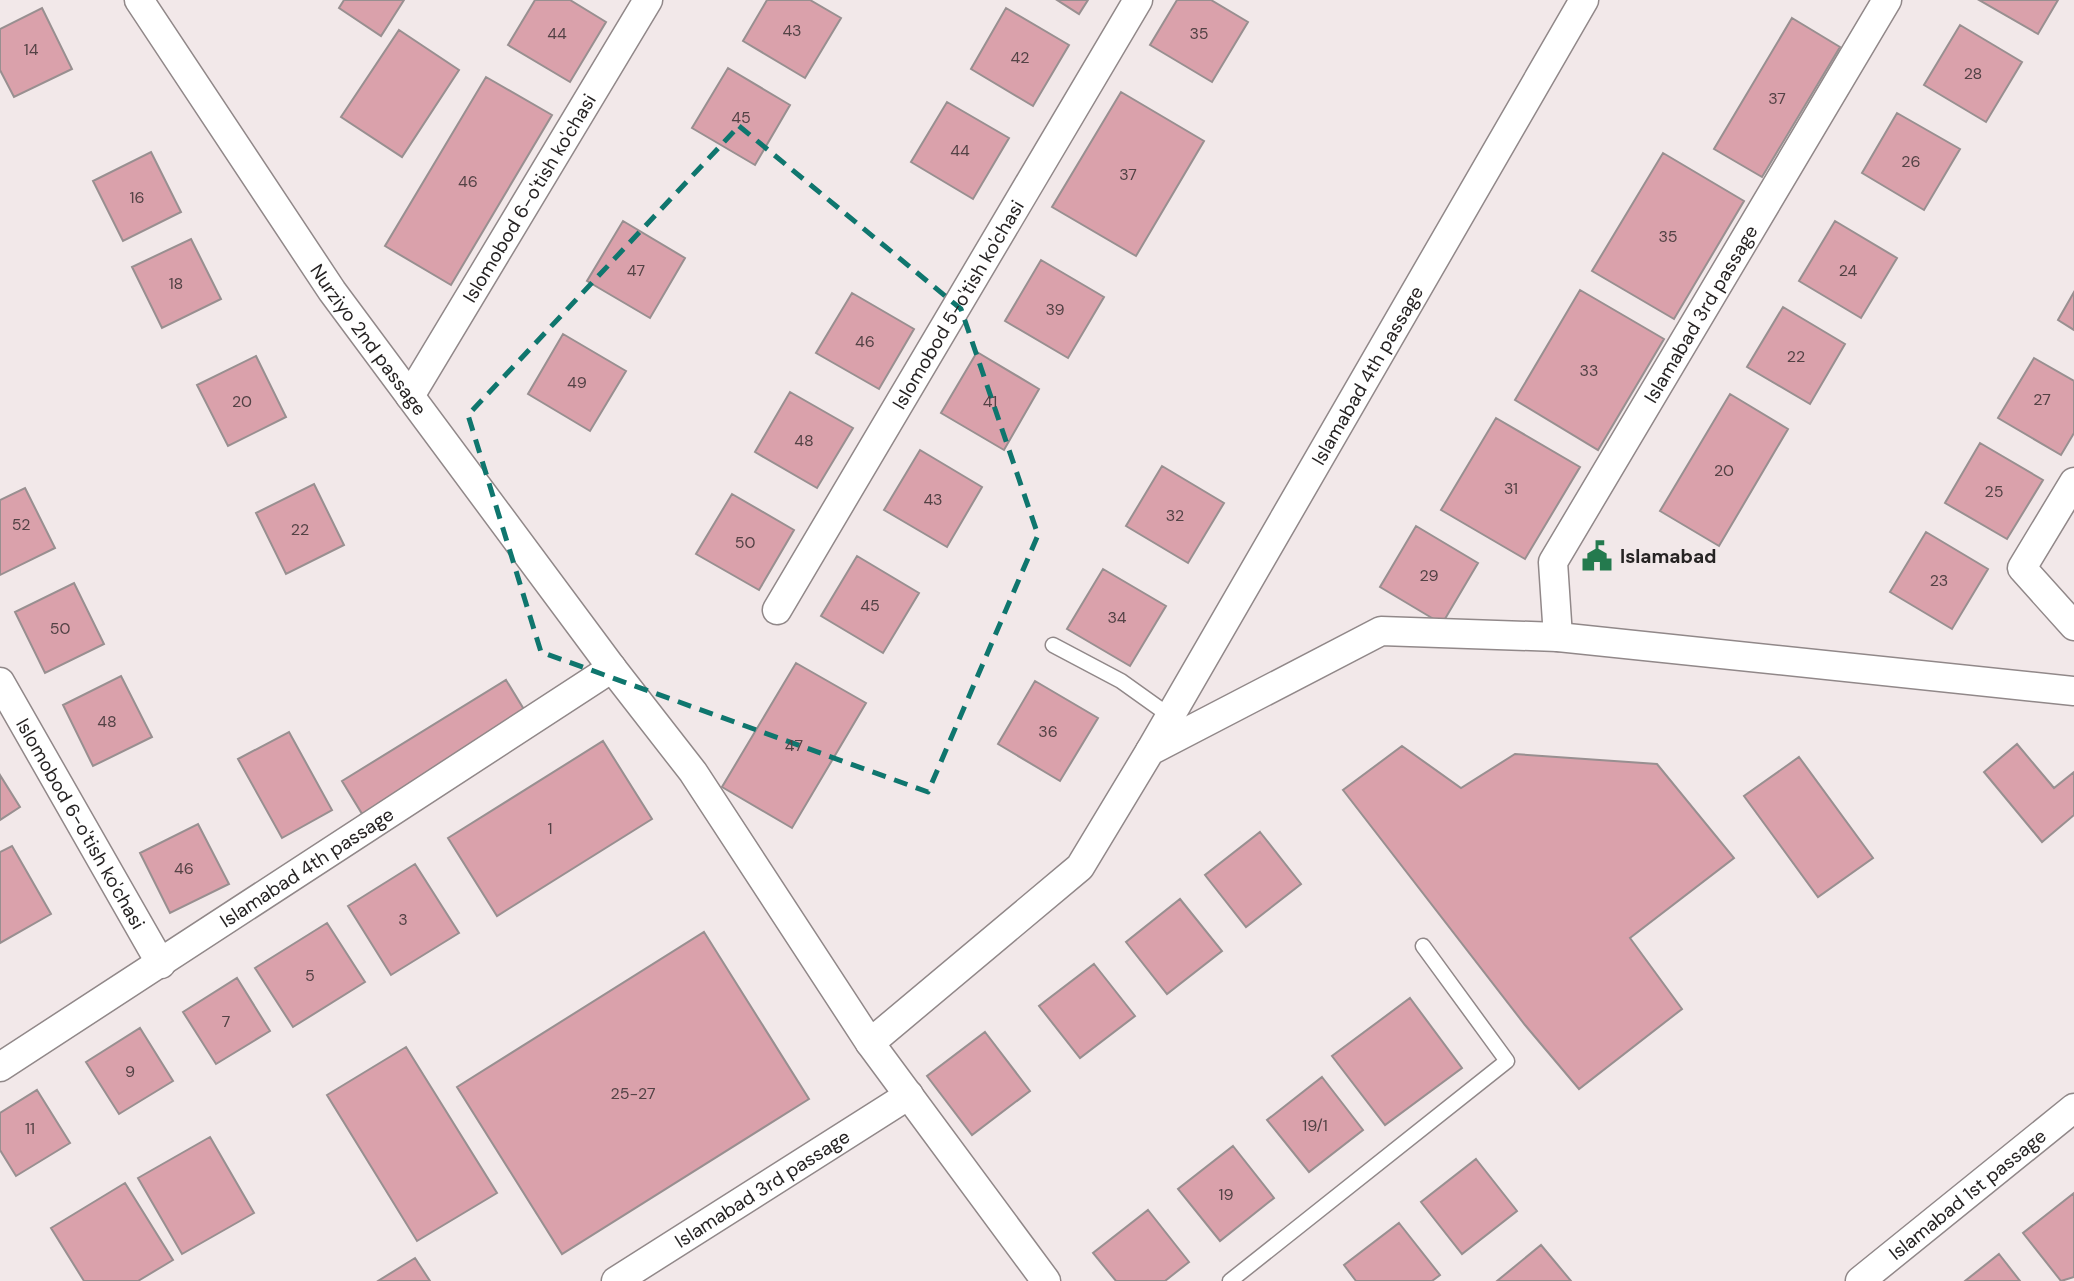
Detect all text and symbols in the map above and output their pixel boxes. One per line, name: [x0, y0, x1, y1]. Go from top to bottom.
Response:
house number: 43: [782, 20, 802, 41]
house number: 44: [547, 23, 567, 44]
house number: 35: [1189, 23, 1209, 44]
house number: 14: [24, 39, 39, 60]
house number: 42: [1011, 47, 1029, 68]
house number: 28: [1964, 63, 1982, 84]
house number: 37: [1768, 88, 1786, 109]
street label: Islomobod 6-o'tish ko'chasi: [457, 89, 602, 307]
house number: 45: [731, 107, 751, 128]
house number: 44: [950, 140, 970, 161]
house number: 26: [1901, 151, 1921, 172]
house number: 37: [1119, 164, 1137, 185]
house number: 46: [458, 171, 478, 192]
house number: 16: [129, 187, 145, 208]
street label: Islomobod 5-o'tish ko'chasi: [887, 196, 1030, 414]
street label: Islamabad 3rd passage: [1638, 220, 1764, 407]
house number: 35: [1658, 226, 1678, 247]
street label: Nurziyo 2nd passage: [305, 259, 432, 421]
house number: 47: [627, 260, 645, 281]
house number: 24: [1839, 260, 1858, 281]
house number: 18: [169, 273, 183, 294]
street label: Islamabad 4th passage: [1306, 281, 1429, 470]
house number: 39: [1045, 299, 1065, 320]
house number: 46: [855, 331, 875, 352]
house number: 22: [1787, 346, 1805, 367]
house number: 33: [1580, 360, 1598, 381]
house number: 49: [567, 372, 587, 393]
house number: 27: [2033, 389, 2051, 410]
house number: 20: [232, 391, 252, 412]
house number: 41: [983, 391, 997, 412]
house number: 48: [794, 430, 814, 451]
house number: 20: [1714, 460, 1734, 481]
house number: 31: [1504, 478, 1518, 499]
house number: 25: [1985, 481, 2003, 502]
house number: 43: [923, 489, 943, 510]
house number: 32: [1166, 505, 1184, 526]
house number: 52: [12, 514, 30, 535]
house number: 22: [291, 519, 309, 540]
house number: 50: [735, 532, 755, 553]
public building icon: Islamabad: [1580, 539, 1614, 573]
place label: Islamabad: [1620, 544, 1717, 569]
house number: 29: [1419, 565, 1439, 586]
house number: 23: [1930, 570, 1948, 591]
house number: 45: [860, 595, 880, 616]
house number: 34: [1107, 607, 1127, 628]
house number: 50: [50, 618, 70, 639]
house number: 48: [97, 711, 117, 732]
street label: Islomobod 6-o'tish ko'chasi: [10, 714, 150, 934]
house number: 36: [1038, 721, 1058, 742]
house number: 47: [785, 735, 803, 756]
street label: Islamabad 4th passage: [215, 802, 399, 933]
house number: 1: [548, 818, 553, 839]
house number: 46: [174, 858, 194, 879]
house number: 3: [398, 909, 408, 930]
house number: 5: [305, 965, 315, 986]
house number: 7: [222, 1011, 230, 1032]
house number: 9: [125, 1061, 135, 1082]
house number: 25-27: [610, 1083, 656, 1104]
house number: 19/1: [1302, 1115, 1328, 1136]
house number: 11: [25, 1118, 35, 1139]
street label: Islamabad 1st passage: [1884, 1123, 2051, 1266]
street label: Islamabad 3rd passage: [670, 1124, 855, 1254]
house number: 19: [1218, 1184, 1234, 1205]

